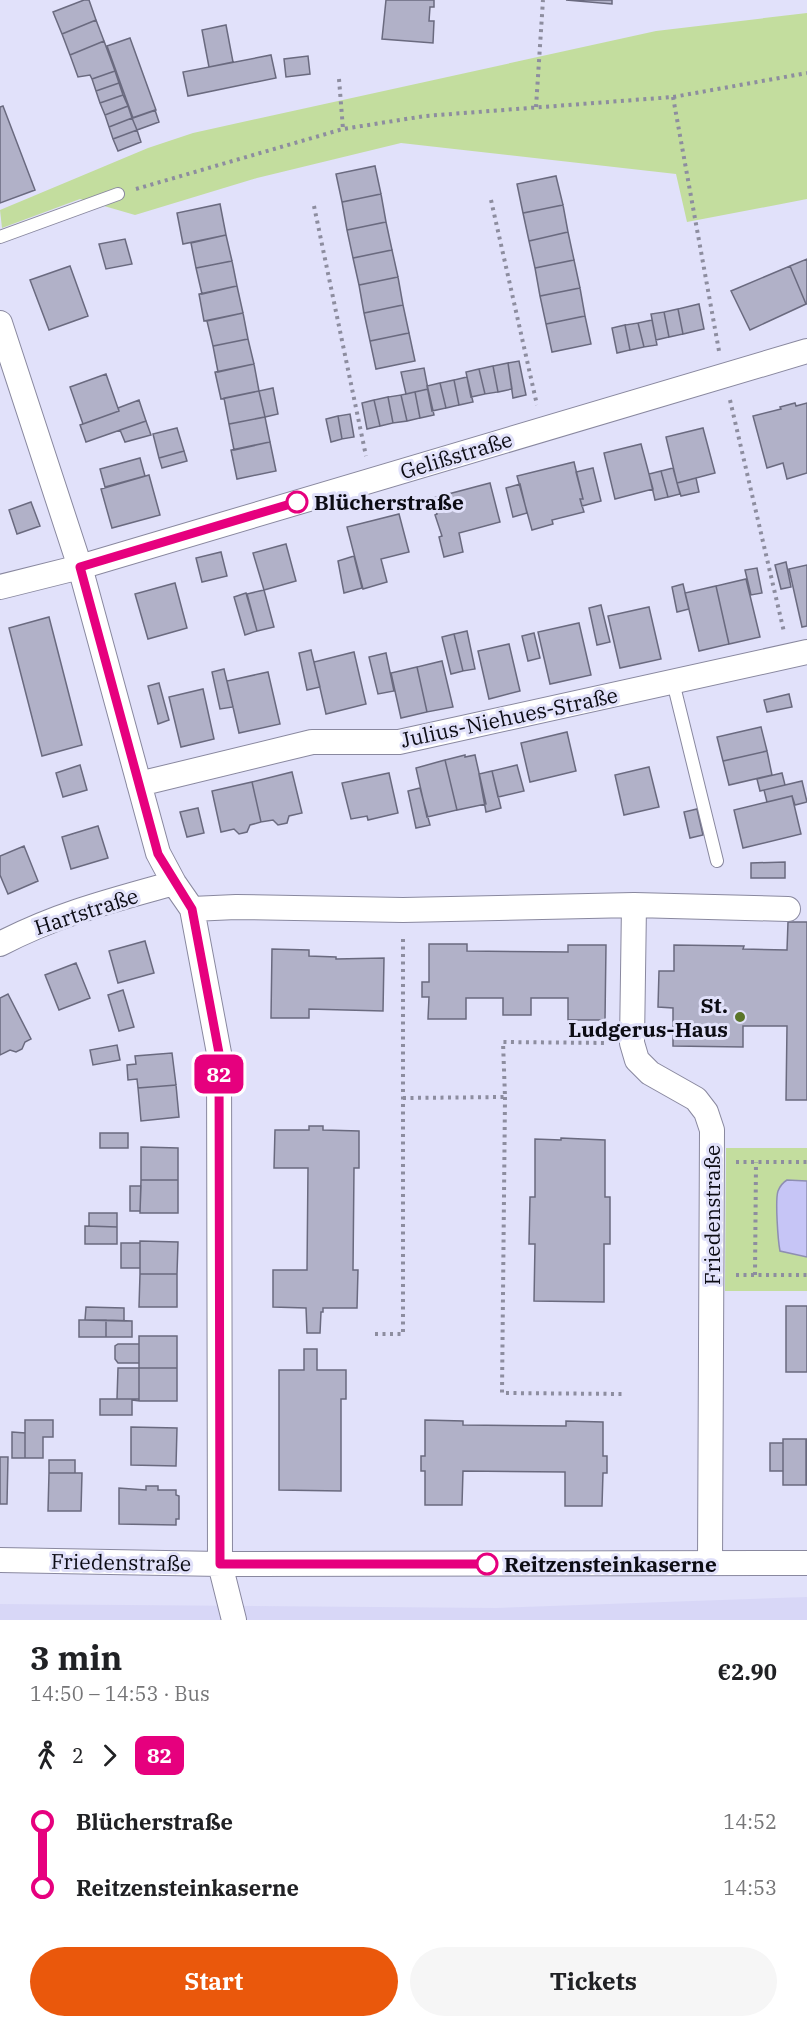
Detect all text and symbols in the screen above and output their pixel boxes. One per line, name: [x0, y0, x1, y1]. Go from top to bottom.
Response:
street label: Gelißstraße: [396, 425, 516, 485]
place label: Blücherstraße: [314, 488, 464, 516]
marker: Blücherstraße: [286, 491, 308, 513]
street label: Julius-Niehues-Straße: [398, 680, 620, 754]
street label: Hartstraße: [30, 881, 142, 941]
place label: St. Ludgerus-Haus: [568, 991, 728, 1043]
marker: St. Ludgerus-Haus: [733, 1010, 747, 1024]
line badge: 82: [192, 1054, 246, 1094]
text: 82: [206, 1060, 232, 1088]
street label: Friedenstraße: [698, 1145, 726, 1285]
street label: Friedenstraße: [51, 1547, 191, 1577]
place label: Reitzensteinkaserne: [504, 1550, 717, 1578]
marker: Reitzensteinkaserne: [476, 1553, 498, 1575]
text: 3 min: [30, 1636, 122, 1679]
text: €2.90: [718, 1657, 777, 1686]
text: 14:50 – 14:53 · Bus: [30, 1680, 210, 1707]
icon: walk: [30, 1739, 63, 1772]
icon: forward: [93, 1739, 126, 1772]
text: 82: [147, 1741, 172, 1769]
text: 2: [72, 1742, 84, 1769]
text: Blücherstraße: [76, 1807, 233, 1836]
text: 14:52: [723, 1808, 777, 1835]
text: Reitzensteinkaserne: [76, 1873, 299, 1902]
text: 14:53: [723, 1874, 777, 1901]
button: Start: [30, 1947, 398, 2016]
button: Tickets: [410, 1947, 777, 2016]

